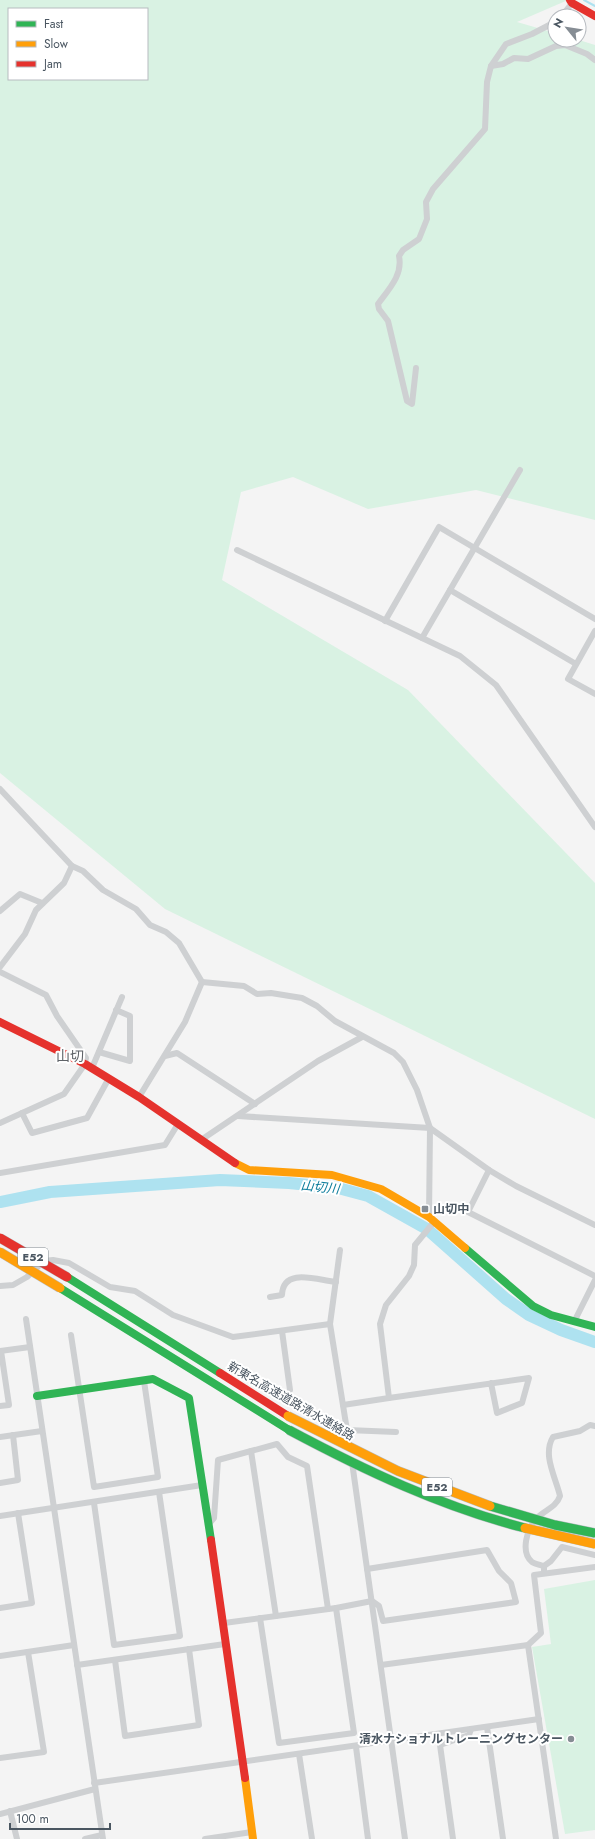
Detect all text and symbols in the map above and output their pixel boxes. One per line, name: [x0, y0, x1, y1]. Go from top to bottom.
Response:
legend: [8, 8, 148, 80]
north arrow: [547, 8, 587, 48]
text: Fast: [44, 15, 63, 33]
text: N: [549, 15, 567, 31]
text: Slow: [44, 35, 69, 53]
text: Jam: [42, 55, 62, 73]
district label: 山切: [56, 1046, 84, 1066]
water label: 山切川: [300, 1176, 342, 1199]
place label: 山切中: [433, 1200, 469, 1218]
marker: 山切中: [420, 1204, 430, 1214]
road number: E52: [18, 1248, 48, 1266]
street label: 新東名高速道路清水連絡路: [224, 1357, 358, 1445]
road number: E52: [422, 1478, 452, 1496]
place label: 清水ナショナルトレーニングセンター: [359, 1730, 563, 1748]
marker: 清水ナショナルトレーニングセンター: [566, 1734, 576, 1744]
scale bar: [10, 1805, 110, 1831]
text: 100 m: [16, 1810, 49, 1828]

